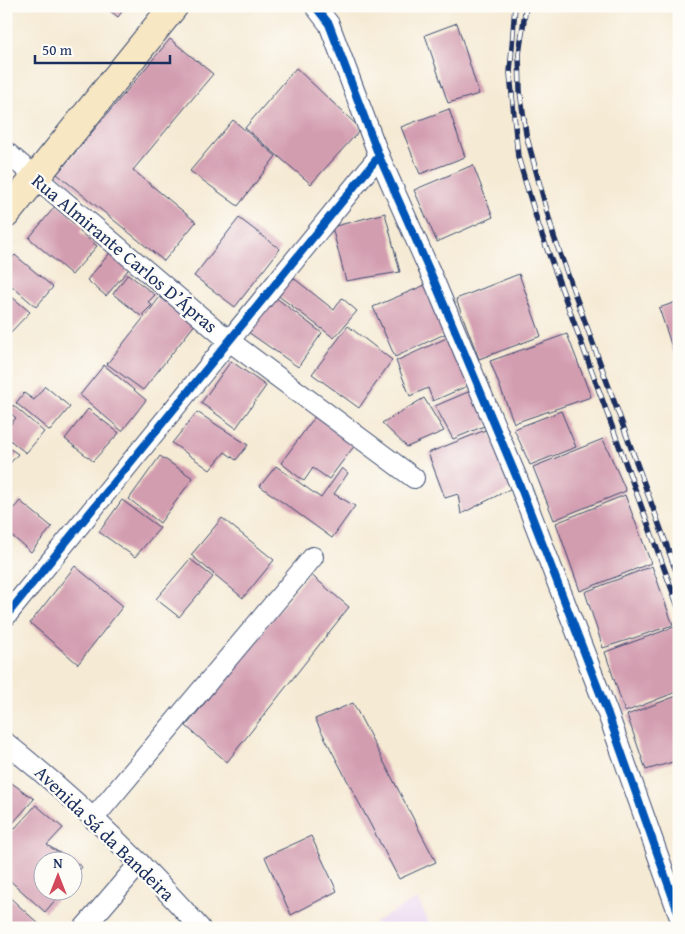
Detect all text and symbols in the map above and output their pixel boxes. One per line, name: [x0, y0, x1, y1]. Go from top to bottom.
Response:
scale bar: [35, 32, 170, 64]
text: 50 m: [42, 39, 73, 60]
street label: Rua Almirante Carlos D’Ápras: [26, 167, 224, 339]
street label: Avenida Sá da Bandeira: [29, 759, 181, 907]
north arrow: [32, 852, 82, 902]
text: N: [53, 853, 63, 873]

